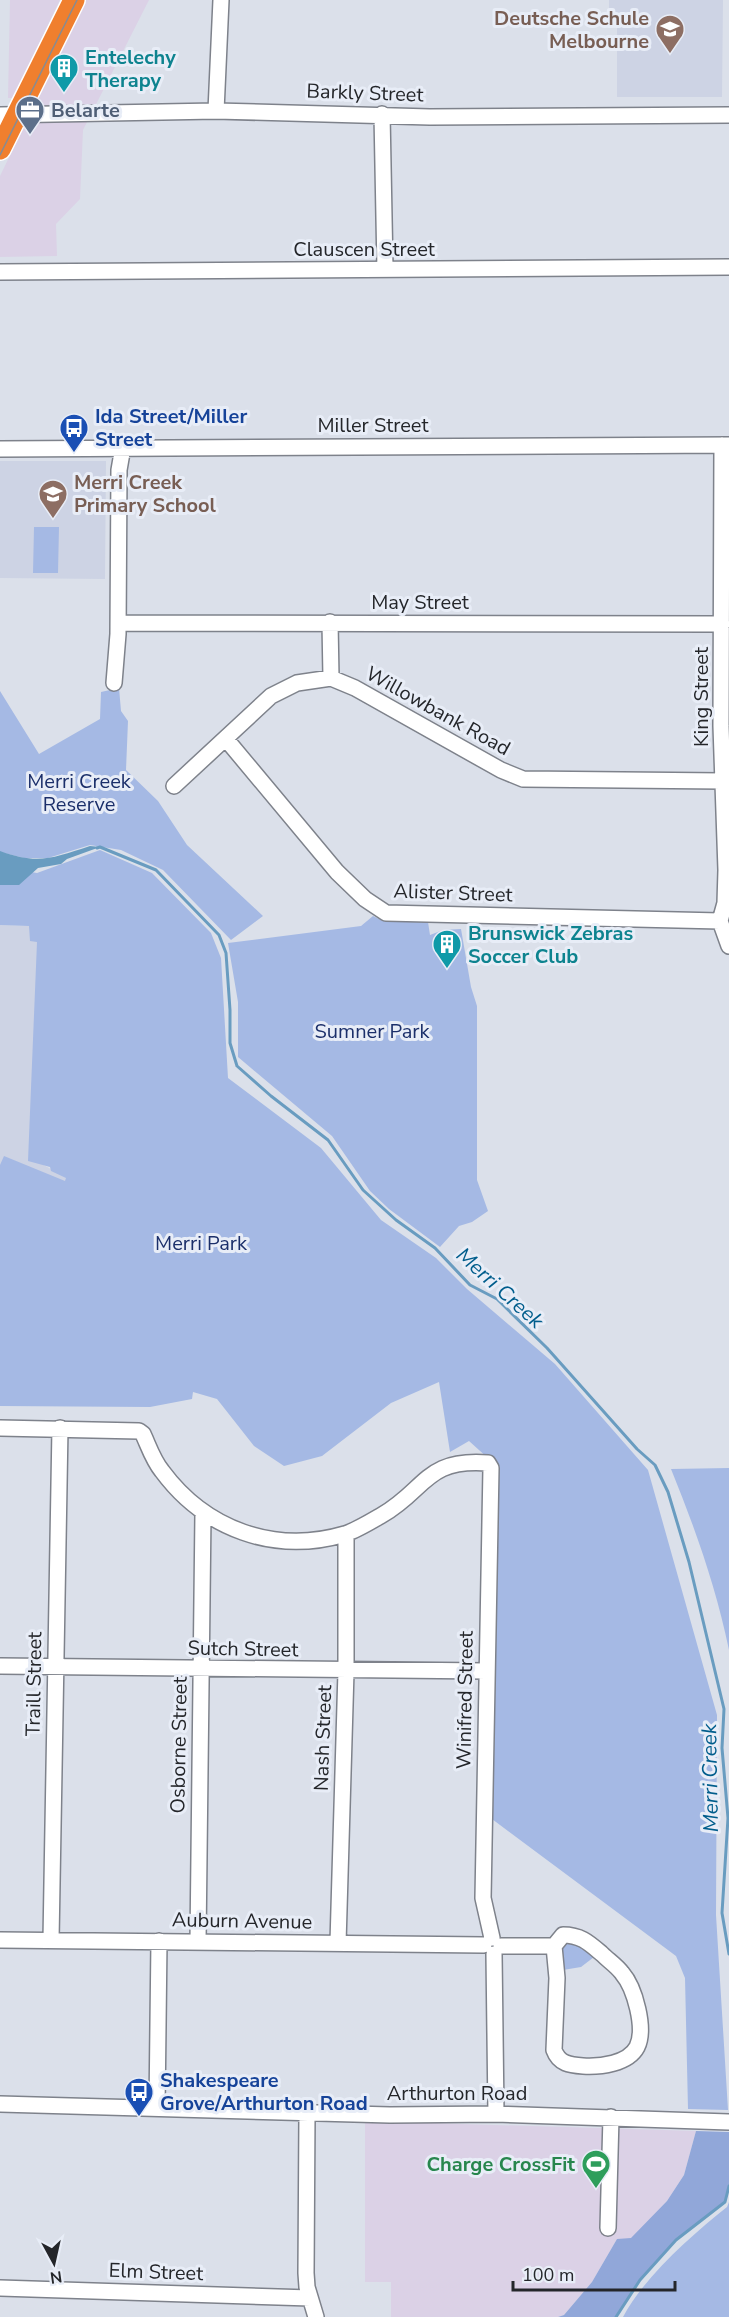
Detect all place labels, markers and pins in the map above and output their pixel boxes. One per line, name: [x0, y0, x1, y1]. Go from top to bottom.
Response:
place label: Deutsche Schule Melbourne: [494, 5, 649, 55]
school or university icon: Deutsche Schule Melbourne: [654, 13, 686, 55]
place label: Entelechy Therapy: [85, 44, 176, 94]
building icon: Entelechy Therapy: [48, 52, 80, 94]
office icon: Belarte: [14, 94, 46, 136]
place label: Belarte: [51, 97, 120, 124]
place label: Ida Street/Miller Street: [95, 403, 247, 453]
bus stop icon: Ida Street/Miller Street: [58, 412, 90, 454]
place label: Merri Creek Primary School: [74, 469, 216, 519]
school or university icon: Merri Creek Primary School: [37, 478, 69, 520]
place label: Brunswick Zebras Soccer Club: [468, 920, 633, 970]
building icon: Brunswick Zebras Soccer Club: [431, 928, 463, 970]
place label: Shakespeare Grove/Arthurton Road: [160, 2067, 368, 2117]
bus stop icon: Shakespeare Grove/Arthurton Road: [123, 2076, 155, 2118]
sports icon: Charge CrossFit: [580, 2148, 612, 2190]
place label: Charge CrossFit: [426, 2151, 575, 2178]

